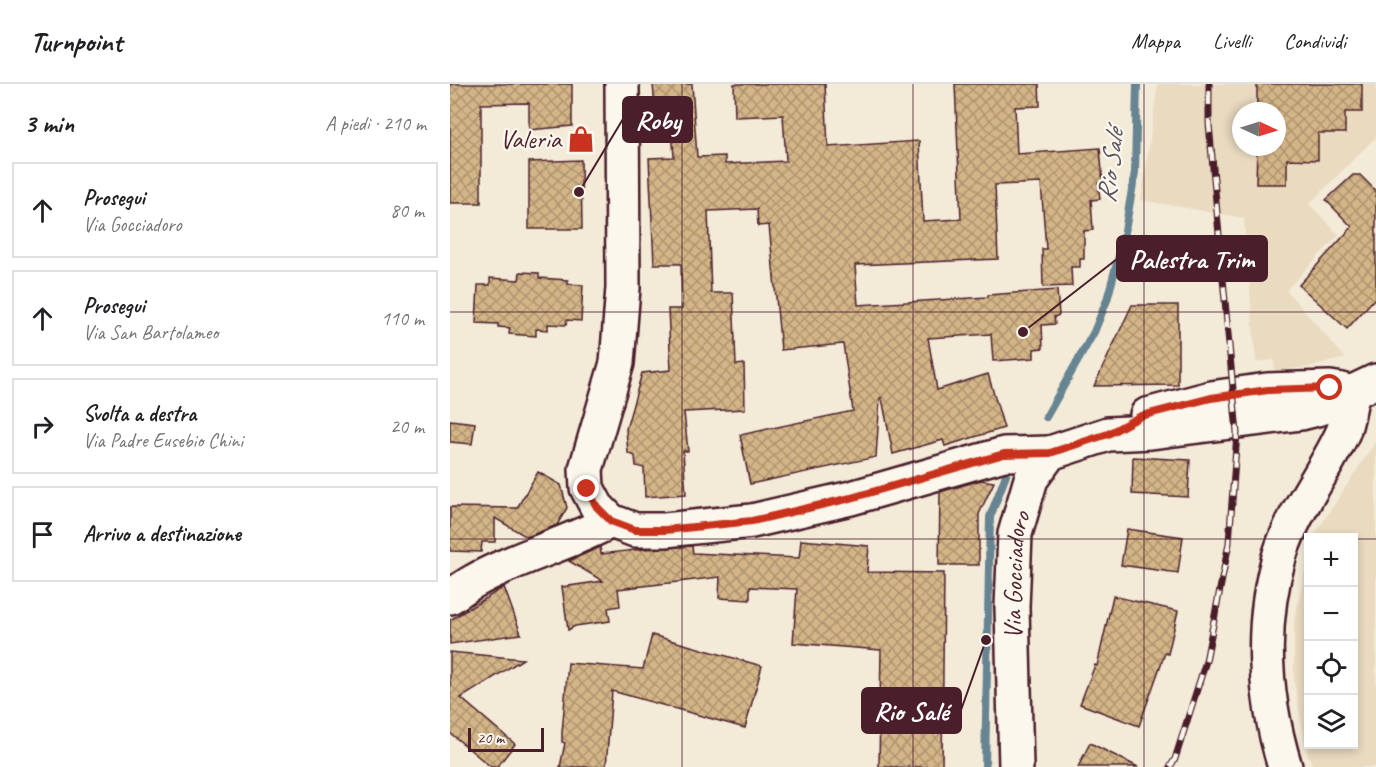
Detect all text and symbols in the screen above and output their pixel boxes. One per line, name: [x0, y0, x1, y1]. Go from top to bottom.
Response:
text: Turnpoint: [30, 24, 122, 59]
text: Mappa: [1131, 28, 1180, 54]
text: Livelli: [1213, 28, 1251, 54]
text: Condividi: [1284, 28, 1346, 54]
callout: Roby: [623, 97, 692, 142]
north arrow: [1232, 102, 1286, 156]
text: Roby: [635, 103, 683, 137]
text: 3 min: [24, 107, 74, 140]
text: A piedi · 210 m: [325, 111, 426, 136]
water label: Rio Salé: [1089, 119, 1132, 204]
place label: Valeria: [500, 123, 563, 156]
shop icon: Valeria: [566, 124, 596, 154]
text: Prosegui: [83, 184, 145, 212]
icon: ahead: [26, 194, 59, 227]
text: 80 m: [390, 198, 424, 223]
text: Via Gocciadoro: [83, 212, 181, 237]
callout: Palestra Trim: [1117, 236, 1267, 281]
text: Palestra Trim: [1130, 242, 1256, 276]
text: Prosegui: [83, 292, 145, 320]
icon: ahead: [26, 302, 59, 335]
text: 110 m: [381, 306, 424, 331]
text: Via San Bartolameo: [83, 320, 218, 345]
route start: [1316, 374, 1342, 400]
text: Svolta a destra: [83, 400, 196, 428]
icon: right: [26, 410, 59, 443]
text: 20 m: [390, 414, 424, 439]
text: Via Padre Eusebio Chini: [83, 428, 243, 453]
route end: [573, 475, 599, 501]
street label: Via Gocciadoro: [995, 506, 1038, 640]
icon: arrive: [26, 518, 59, 551]
text: Arrivo a destinazione: [83, 520, 241, 548]
map controls: [1304, 533, 1358, 749]
button: +: [1304, 533, 1358, 587]
button: −: [1304, 587, 1358, 641]
button: locate: [1304, 641, 1358, 695]
callout: Rio Salé: [862, 688, 961, 733]
text: Rio Salé: [874, 694, 952, 728]
button: layers: [1304, 695, 1358, 749]
scale bar: [468, 725, 544, 752]
text: 20 m: [477, 728, 504, 748]

